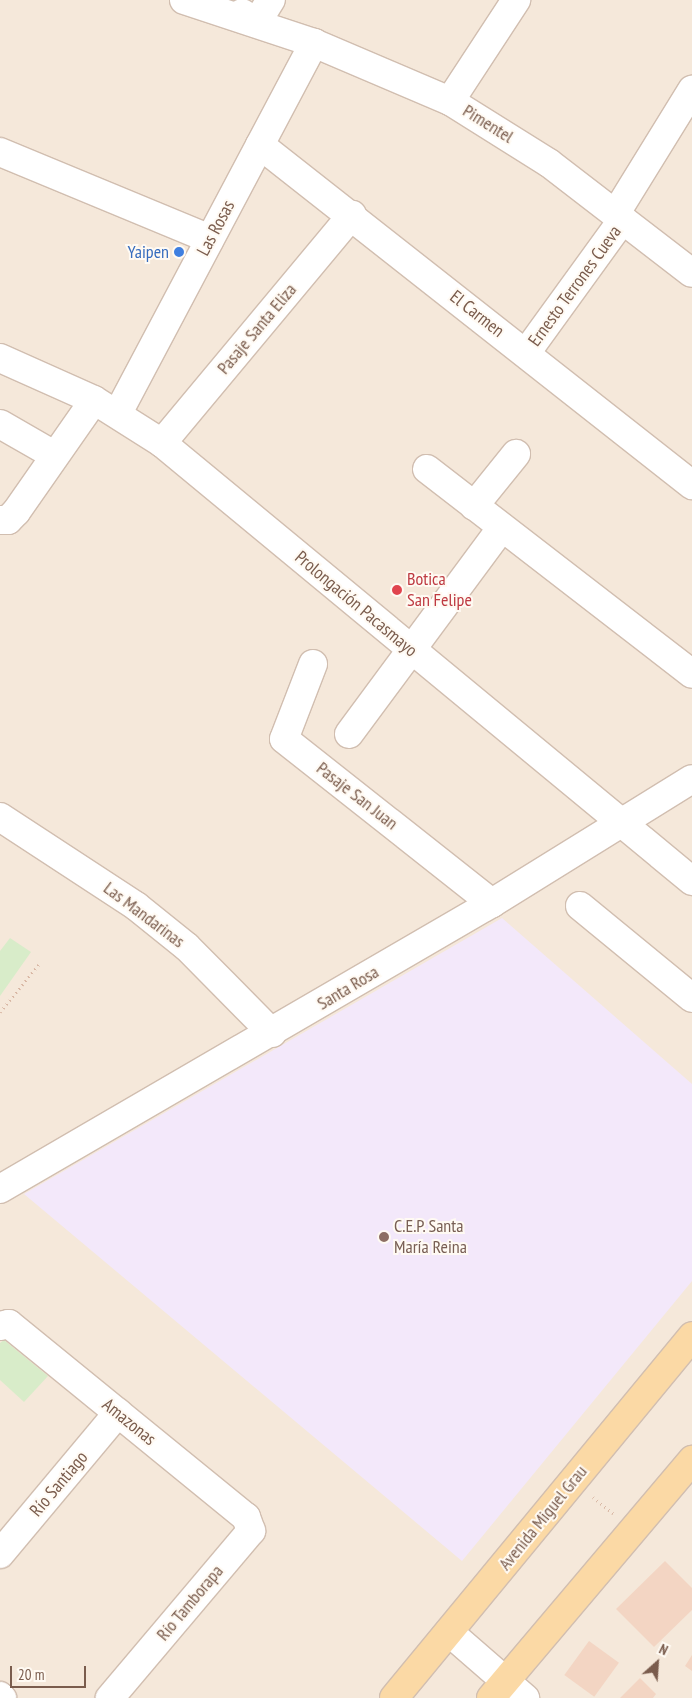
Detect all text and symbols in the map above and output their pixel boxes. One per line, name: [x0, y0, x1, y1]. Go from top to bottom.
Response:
street label: Pimentel: [459, 100, 517, 148]
street label: Las Rosas: [193, 197, 239, 259]
street label: Ernesto Terrones Cueva: [524, 221, 626, 351]
place label: Yaipen: [128, 241, 169, 263]
marker: Yaipen: [173, 246, 185, 258]
street label: Pasaje Santa Eliza: [213, 279, 301, 379]
street label: El Carmen: [446, 286, 508, 342]
street label: Prolongación Pacasmayo: [290, 547, 422, 661]
place label: Botica San Felipe: [407, 569, 472, 612]
marker: Botica San Felipe: [391, 584, 403, 596]
street label: Pasaje San Juan: [312, 758, 402, 834]
street label: Las Mandarinas: [99, 878, 189, 952]
street label: Santa Rosa: [313, 961, 383, 1015]
place label: C.E.P. Santa María Reina: [394, 1216, 467, 1258]
marker: C.E.P. Santa María Reina: [378, 1231, 390, 1243]
street label: Amazonas: [98, 1394, 160, 1450]
street label: Río Santiago: [25, 1447, 93, 1521]
street label: Avenida Miguel Grau: [494, 1461, 592, 1575]
street label: Río Tamborapa: [152, 1561, 228, 1645]
north arrow: [632, 1638, 682, 1688]
text: N: [656, 1640, 671, 1659]
scale bar: [12, 1656, 89, 1688]
text: 20 m: [18, 1665, 44, 1684]

